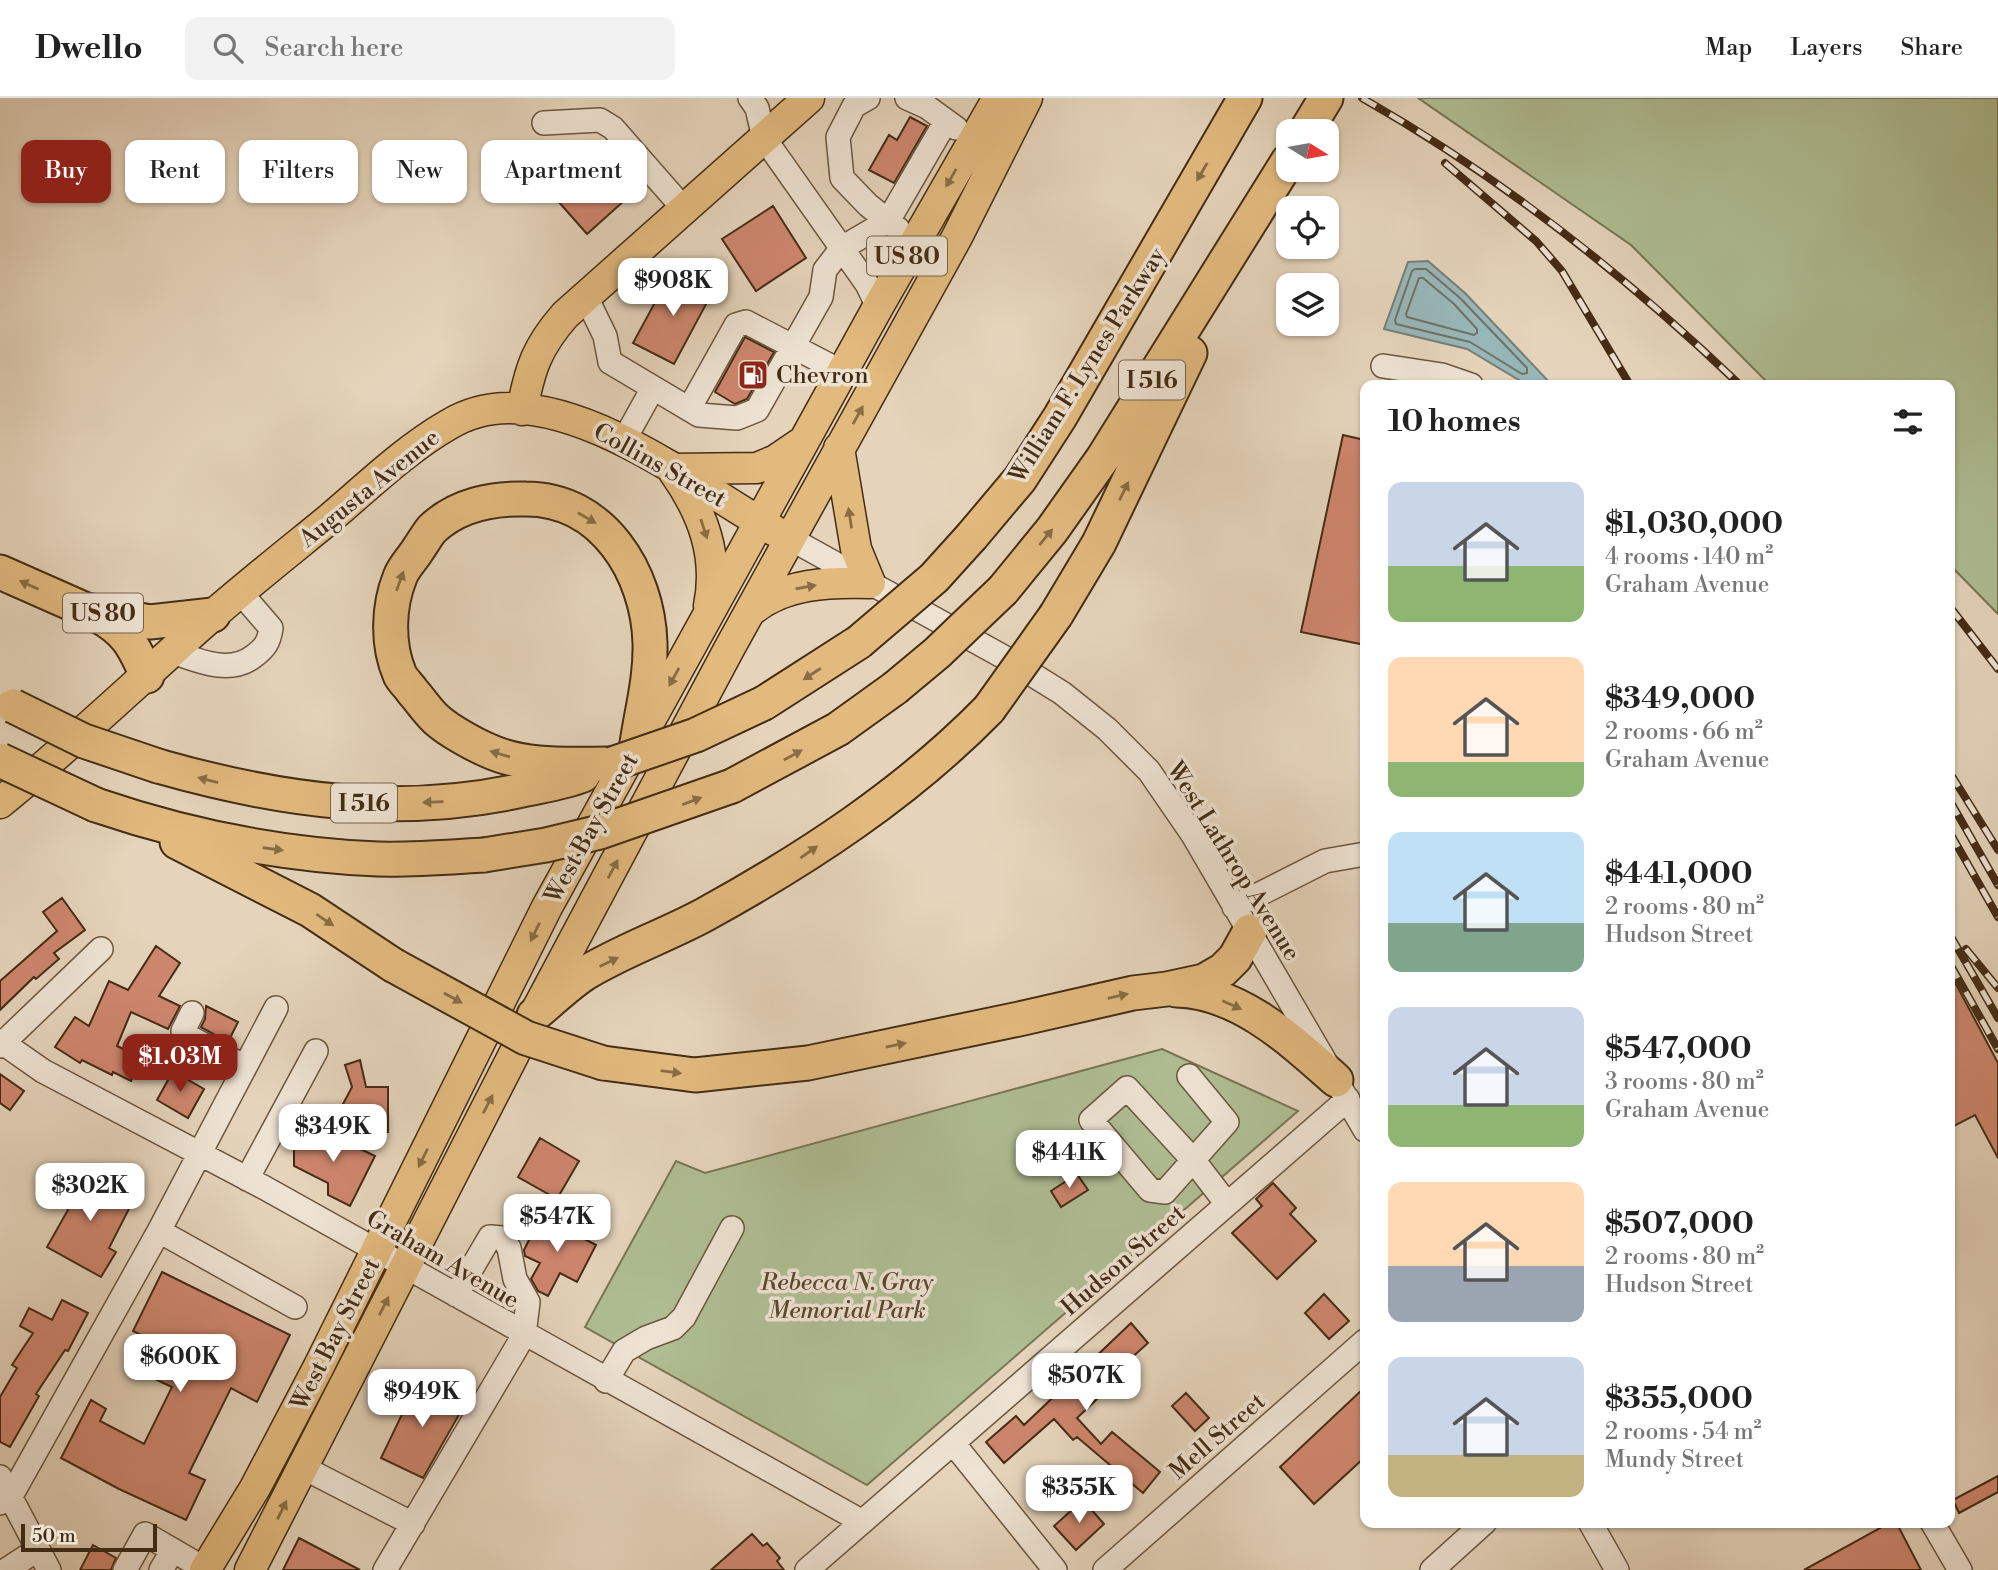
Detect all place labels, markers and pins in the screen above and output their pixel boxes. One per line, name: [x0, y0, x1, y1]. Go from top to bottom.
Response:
pin: $908K: [624, 258, 722, 318]
fuel station icon: Chevron: [736, 358, 770, 392]
place label: Chevron: [776, 361, 869, 391]
pin: $1.03M: [123, 1034, 237, 1094]
pin: $349K: [284, 1104, 382, 1164]
pin: $441K: [1020, 1130, 1118, 1190]
pin: $302K: [41, 1164, 139, 1223]
pin: $547K: [508, 1194, 606, 1254]
pin: $600K: [131, 1334, 229, 1394]
pin: $507K: [1037, 1354, 1135, 1413]
pin: $949K: [373, 1370, 471, 1429]
pin: $355K: [1030, 1466, 1128, 1525]

